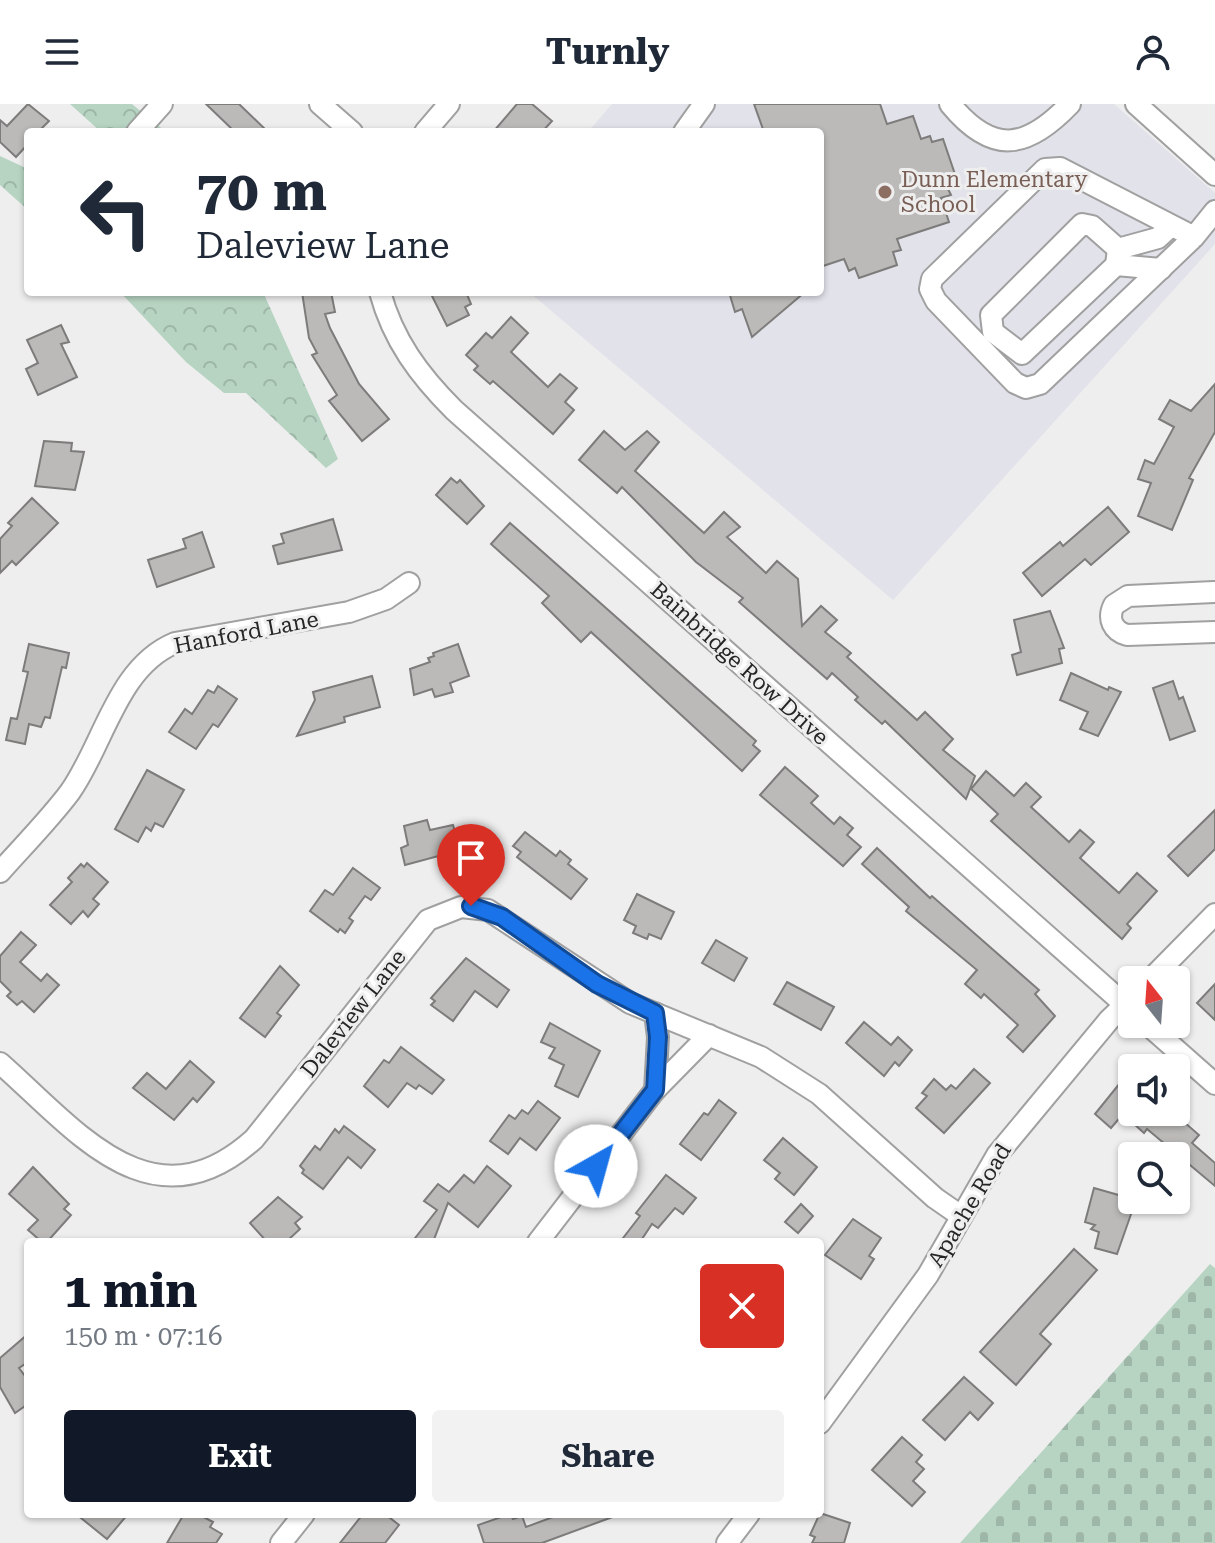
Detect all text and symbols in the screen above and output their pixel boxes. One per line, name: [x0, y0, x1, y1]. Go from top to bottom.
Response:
icon: menu: [40, 30, 84, 74]
icon: person: [1131, 30, 1175, 74]
text: Turnly: [546, 31, 669, 73]
text: 70 m: [196, 158, 327, 224]
icon: left: [64, 160, 168, 264]
place label: Dunn Elementary School: [901, 167, 1088, 217]
marker: Dunn Elementary School: [876, 183, 894, 201]
text: Daleview Lane: [196, 225, 450, 267]
street label: Bainbridge Row Drive: [646, 577, 834, 750]
street label: Hanford Lane: [172, 606, 321, 659]
pin: [437, 824, 505, 906]
icon: arrive: [449, 836, 493, 880]
street label: Daleview Lane: [296, 945, 411, 1082]
north arrow: [1118, 966, 1190, 1038]
map controls: [1118, 966, 1190, 1214]
button: sound: [1118, 1054, 1190, 1126]
position arrow: [554, 1124, 638, 1208]
street label: Apache Road: [923, 1139, 1016, 1271]
button: search: [1118, 1142, 1190, 1214]
text: 1 min: [64, 1263, 197, 1319]
button: close: [700, 1264, 784, 1348]
text: 150 m · 07:16: [64, 1321, 223, 1351]
button: Exit: [64, 1410, 416, 1502]
button: Share: [432, 1410, 784, 1502]

